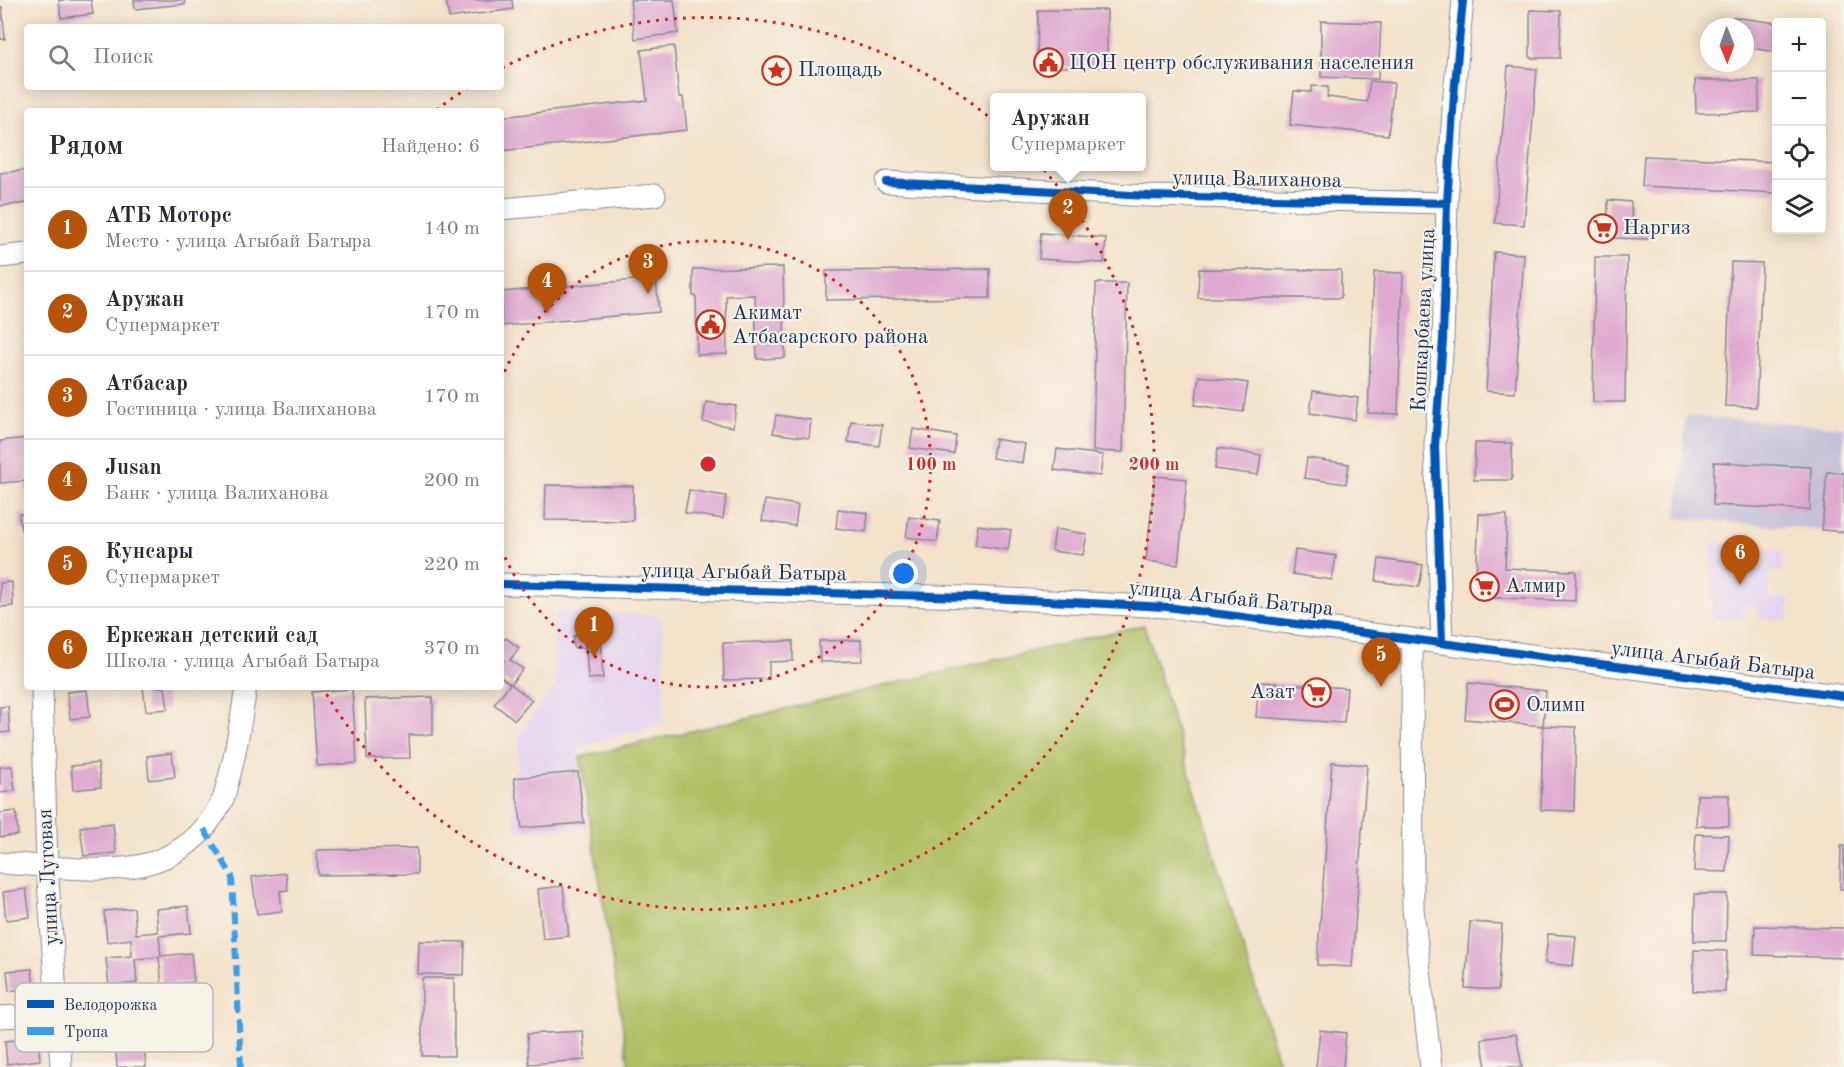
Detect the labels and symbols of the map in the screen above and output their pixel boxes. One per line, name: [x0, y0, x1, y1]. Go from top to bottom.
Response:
north arrow: [1700, 18, 1754, 72]
public building icon: ЦОН центр обслуживания населения: [1032, 47, 1064, 79]
place label: ЦОН центр обслуживания населения: [1069, 53, 1414, 74]
place icon: Площадь: [761, 54, 793, 86]
place label: Площадь: [798, 60, 882, 81]
street label: улица Валиханова: [1172, 168, 1342, 192]
pin: 2: [1048, 190, 1088, 240]
supermarket icon: Наргиз: [1586, 212, 1618, 244]
place label: Наргиз: [1623, 218, 1690, 239]
street label: Кошкарбаева улица: [1409, 228, 1439, 412]
pin: 3: [628, 244, 668, 294]
pin: 4: [528, 264, 566, 313]
place label: Акимат Атбасарского района: [732, 303, 928, 348]
public building icon: Акимат Атбасарского района: [695, 309, 727, 341]
centre of rings: [698, 454, 718, 474]
text: 100 m: [906, 456, 956, 474]
text: 200 m: [1129, 456, 1179, 474]
pin: 6: [1720, 536, 1760, 585]
your location: [889, 559, 918, 588]
street label: улица Агыбай Батыра: [641, 561, 847, 585]
supermarket icon: Алмир: [1468, 570, 1500, 602]
place label: Алмир: [1505, 576, 1566, 597]
street label: улица Агыбай Батыра: [1128, 578, 1334, 620]
pin: 1: [574, 608, 614, 657]
pin: 5: [1362, 638, 1400, 687]
street label: улица Агыбай Батыра: [1610, 638, 1816, 684]
supermarket icon: Азат: [1300, 676, 1332, 708]
place label: Азат: [1250, 682, 1295, 703]
sports icon: Олимп: [1489, 689, 1521, 721]
place label: Олимп: [1526, 695, 1585, 716]
street label: улица Луговая: [35, 808, 63, 946]
legend: [15, 983, 213, 1052]
text: Велодорожка: [64, 998, 157, 1014]
text: Тропа: [64, 1025, 108, 1041]

